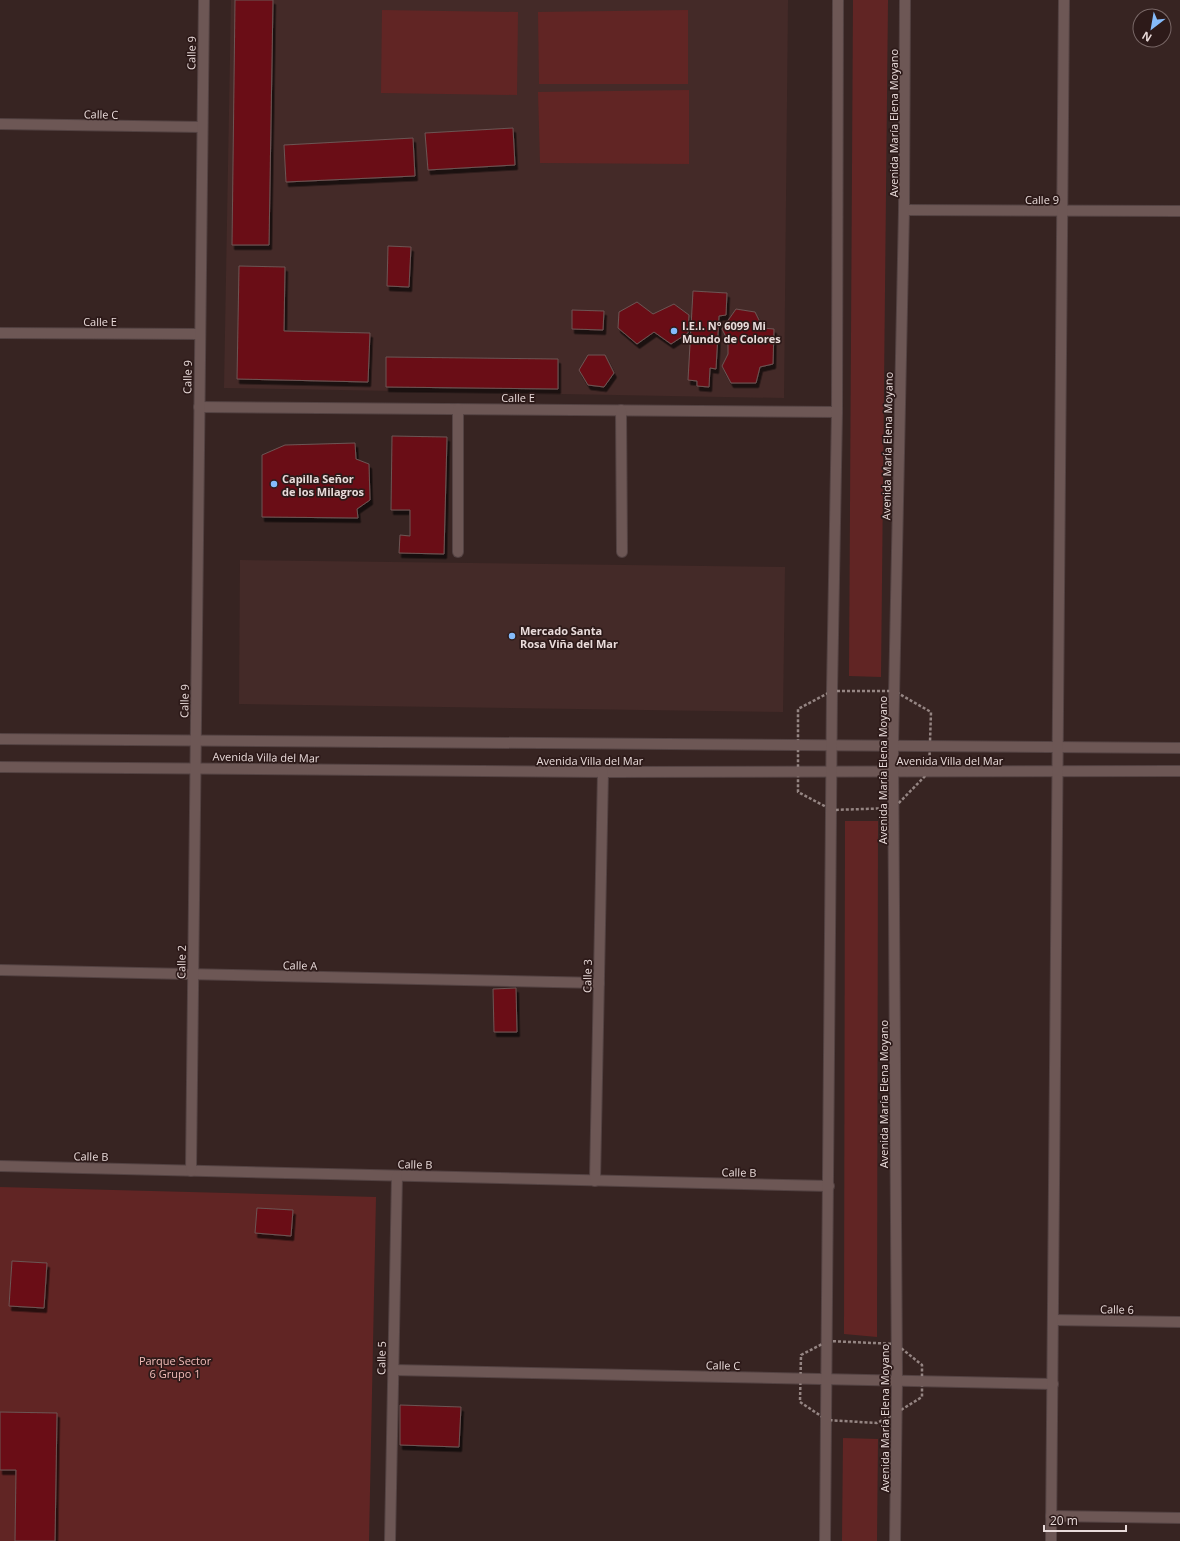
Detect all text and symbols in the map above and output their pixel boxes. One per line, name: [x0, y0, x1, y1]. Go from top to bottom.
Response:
north arrow: [1132, 8, 1172, 48]
text: N: [1139, 28, 1154, 46]
street label: Calle 9: [183, 36, 199, 70]
street label: Avenida María Elena Moyano: [886, 48, 901, 197]
street label: Calle C: [84, 106, 118, 122]
street label: Calle 9: [1025, 192, 1059, 207]
street label: Calle E: [83, 314, 117, 329]
place label: I.E.I. N° 6099 Mi Mundo de Colores: [682, 318, 781, 346]
marker: I.E.I. N° 6099 Mi Mundo de Colores: [669, 326, 679, 336]
street label: Calle 9: [179, 360, 195, 394]
street label: Avenida María Elena Moyano: [878, 371, 896, 520]
street label: Calle E: [501, 390, 535, 405]
place label: Capilla Señor de los Milagros: [282, 471, 365, 499]
marker: Capilla Señor de los Milagros: [269, 479, 279, 489]
place label: Mercado Santa Rosa Viña del Mar: [520, 623, 618, 651]
marker: Mercado Santa Rosa Viña del Mar: [507, 631, 517, 641]
street label: Calle 9: [176, 684, 192, 718]
street label: Avenida María Elena Moyano: [875, 695, 890, 844]
street label: Avenida Villa del Mar: [212, 749, 320, 765]
street label: Avenida Villa del Mar: [537, 753, 644, 768]
street label: Avenida Villa del Mar: [897, 753, 1004, 768]
street label: Calle 2: [173, 945, 189, 979]
street label: Calle A: [283, 957, 317, 973]
street label: Calle 3: [579, 959, 595, 993]
street label: Avenida María Elena Moyano: [876, 1019, 891, 1168]
street label: Calle B: [73, 1148, 109, 1164]
street label: Calle B: [397, 1156, 433, 1172]
street label: Calle B: [721, 1164, 757, 1180]
street label: Calle 6: [1100, 1301, 1134, 1317]
street label: Calle 5: [373, 1341, 389, 1375]
street label: Avenida María Elena Moyano: [877, 1343, 892, 1492]
park label: Parque Sector 6 Grupo 1: [139, 1353, 212, 1381]
street label: Calle C: [706, 1357, 740, 1373]
scale bar: [1044, 1507, 1126, 1533]
text: 20 m: [1050, 1512, 1078, 1529]

